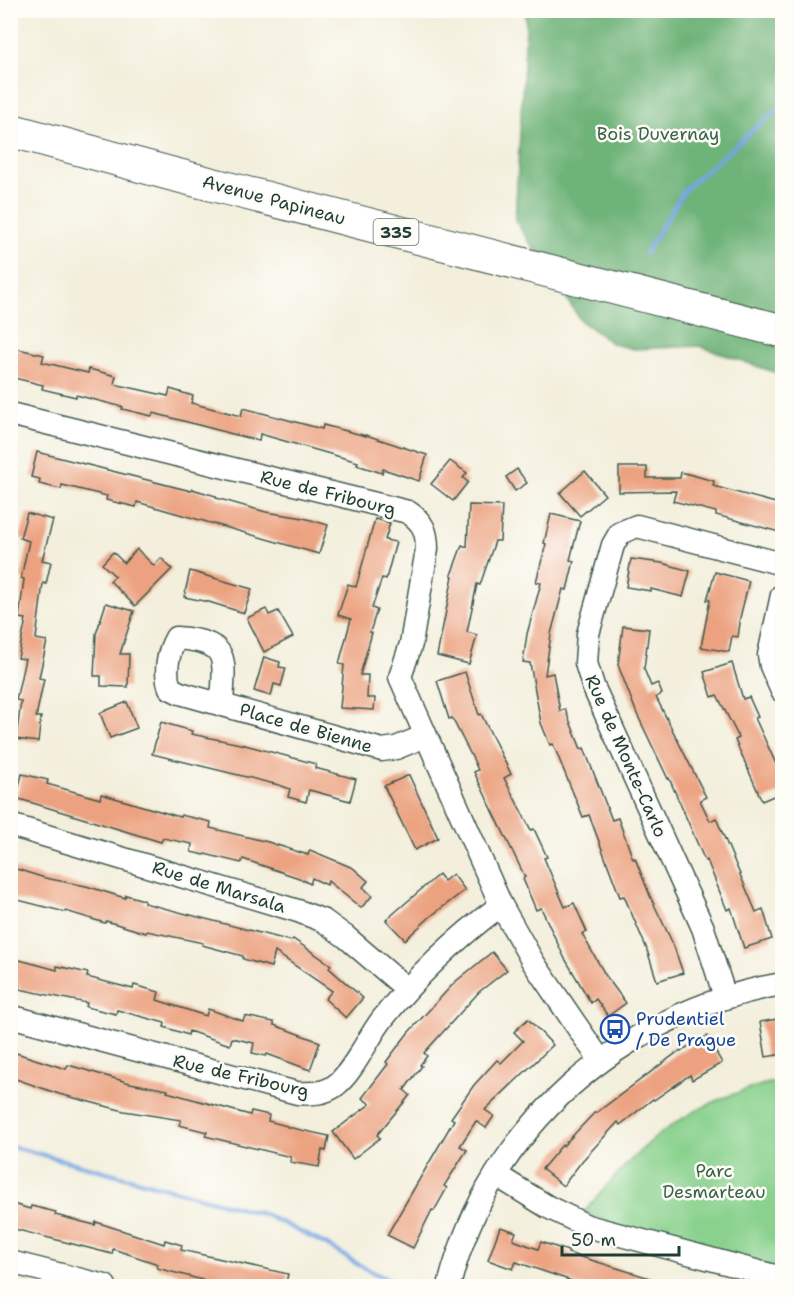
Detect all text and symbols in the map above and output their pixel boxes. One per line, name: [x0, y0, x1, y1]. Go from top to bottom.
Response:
park label: Bois Duvernay: [597, 122, 719, 146]
street label: Avenue Papineau: [200, 169, 348, 231]
road number: 335: [374, 219, 418, 245]
street label: Rue de Fribourg: [258, 465, 398, 521]
street label: Rue de Monte-Carlo: [579, 671, 673, 841]
street label: Place de Bienne: [237, 698, 375, 758]
street label: Rue de Marsala: [149, 855, 289, 919]
place label: Prudentiel / De Prague: [636, 1007, 736, 1052]
bus stop icon: Prudentiel / De Prague: [599, 1013, 631, 1045]
street label: Rue de Fribourg: [171, 1049, 311, 1103]
park label: Parc Desmarteau: [662, 1159, 766, 1204]
scale bar: [562, 1219, 679, 1257]
text: 50 m: [571, 1228, 616, 1252]

